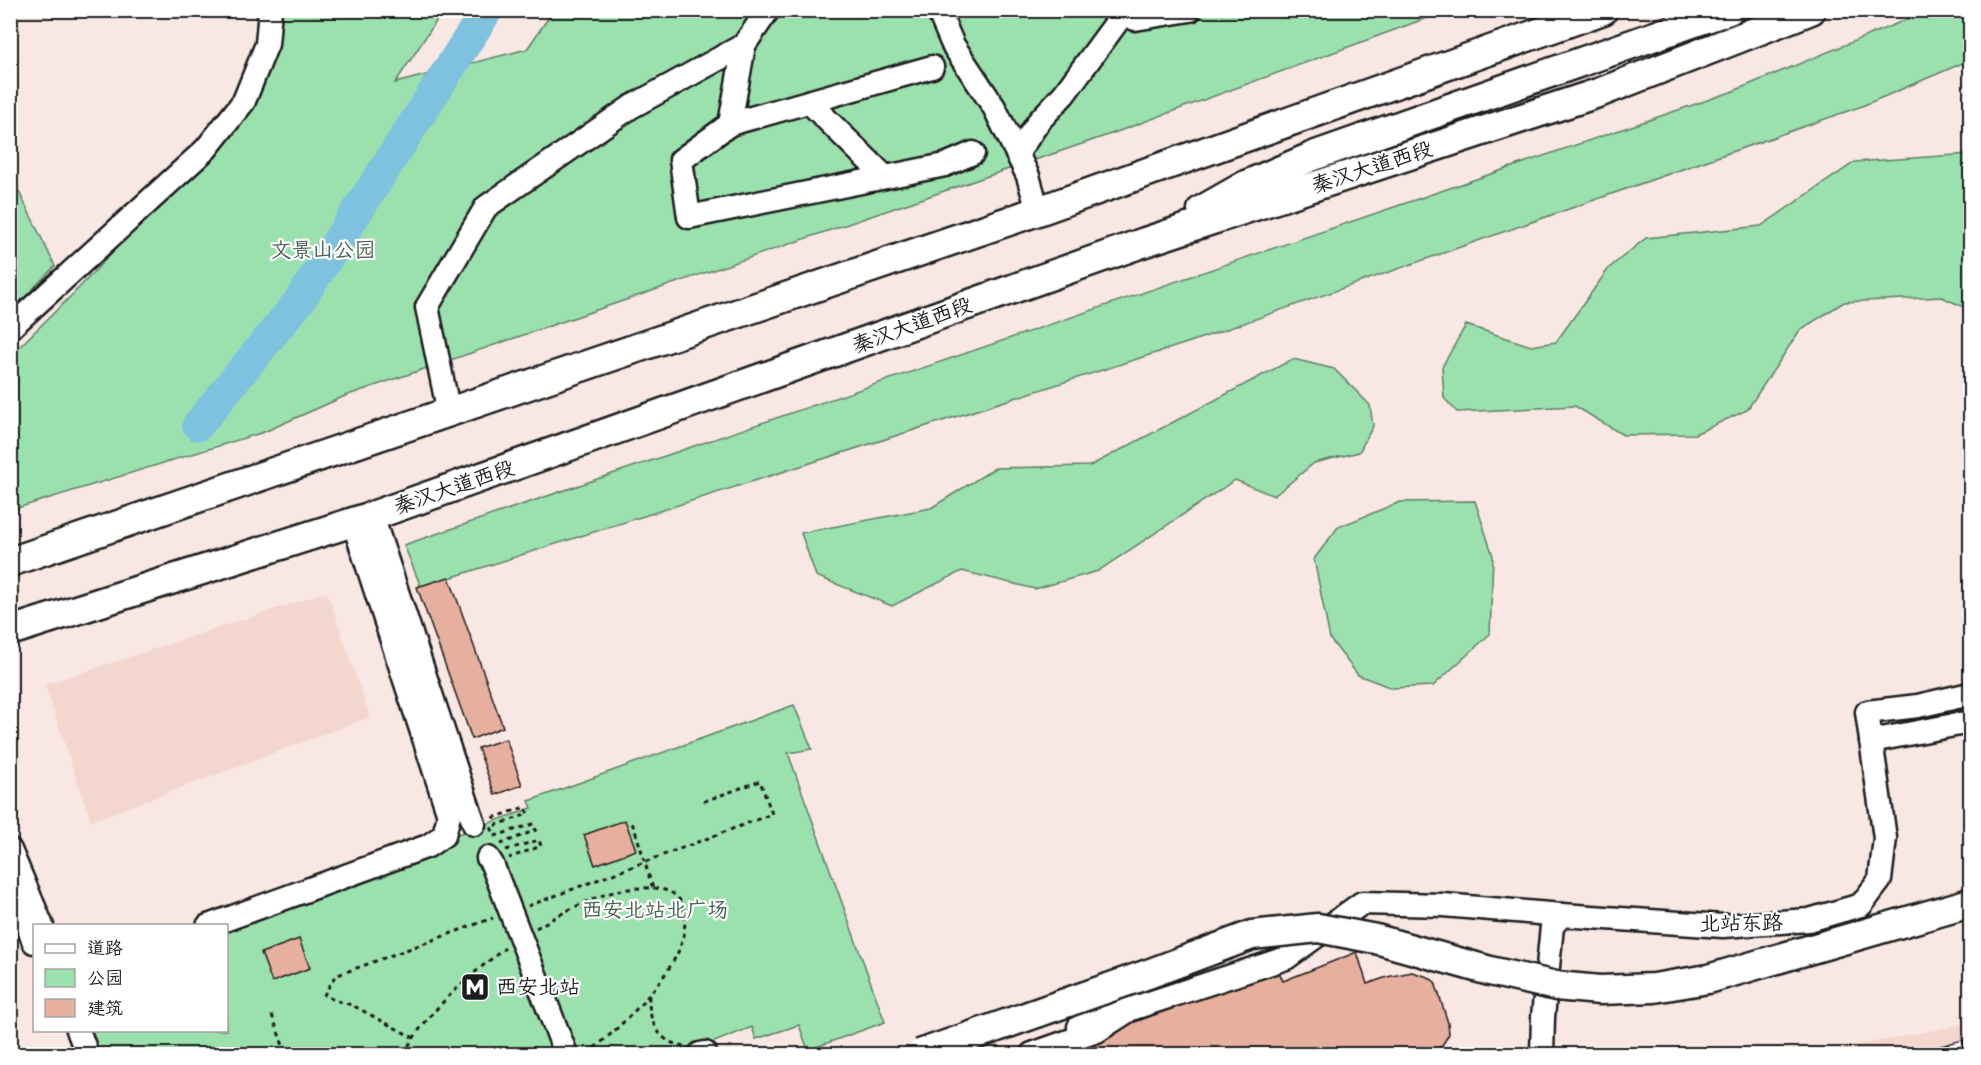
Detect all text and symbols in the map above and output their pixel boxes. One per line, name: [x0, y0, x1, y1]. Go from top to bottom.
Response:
street label: 秦汉大道西段: [1308, 136, 1437, 204]
park label: 文景山公园: [271, 238, 376, 268]
street label: 秦汉大道西段: [849, 292, 977, 363]
street label: 秦汉大道西段: [391, 455, 519, 525]
park label: 西安北站北广场: [582, 898, 729, 928]
street label: 北站东路: [1699, 910, 1783, 942]
legend: [33, 924, 228, 1032]
text: 道路: [87, 938, 123, 963]
text: 公园: [87, 968, 123, 993]
metro station icon: 西安北站: [459, 971, 491, 1003]
place label: 西安北站: [496, 975, 580, 1005]
text: 建筑: [87, 998, 123, 1023]

